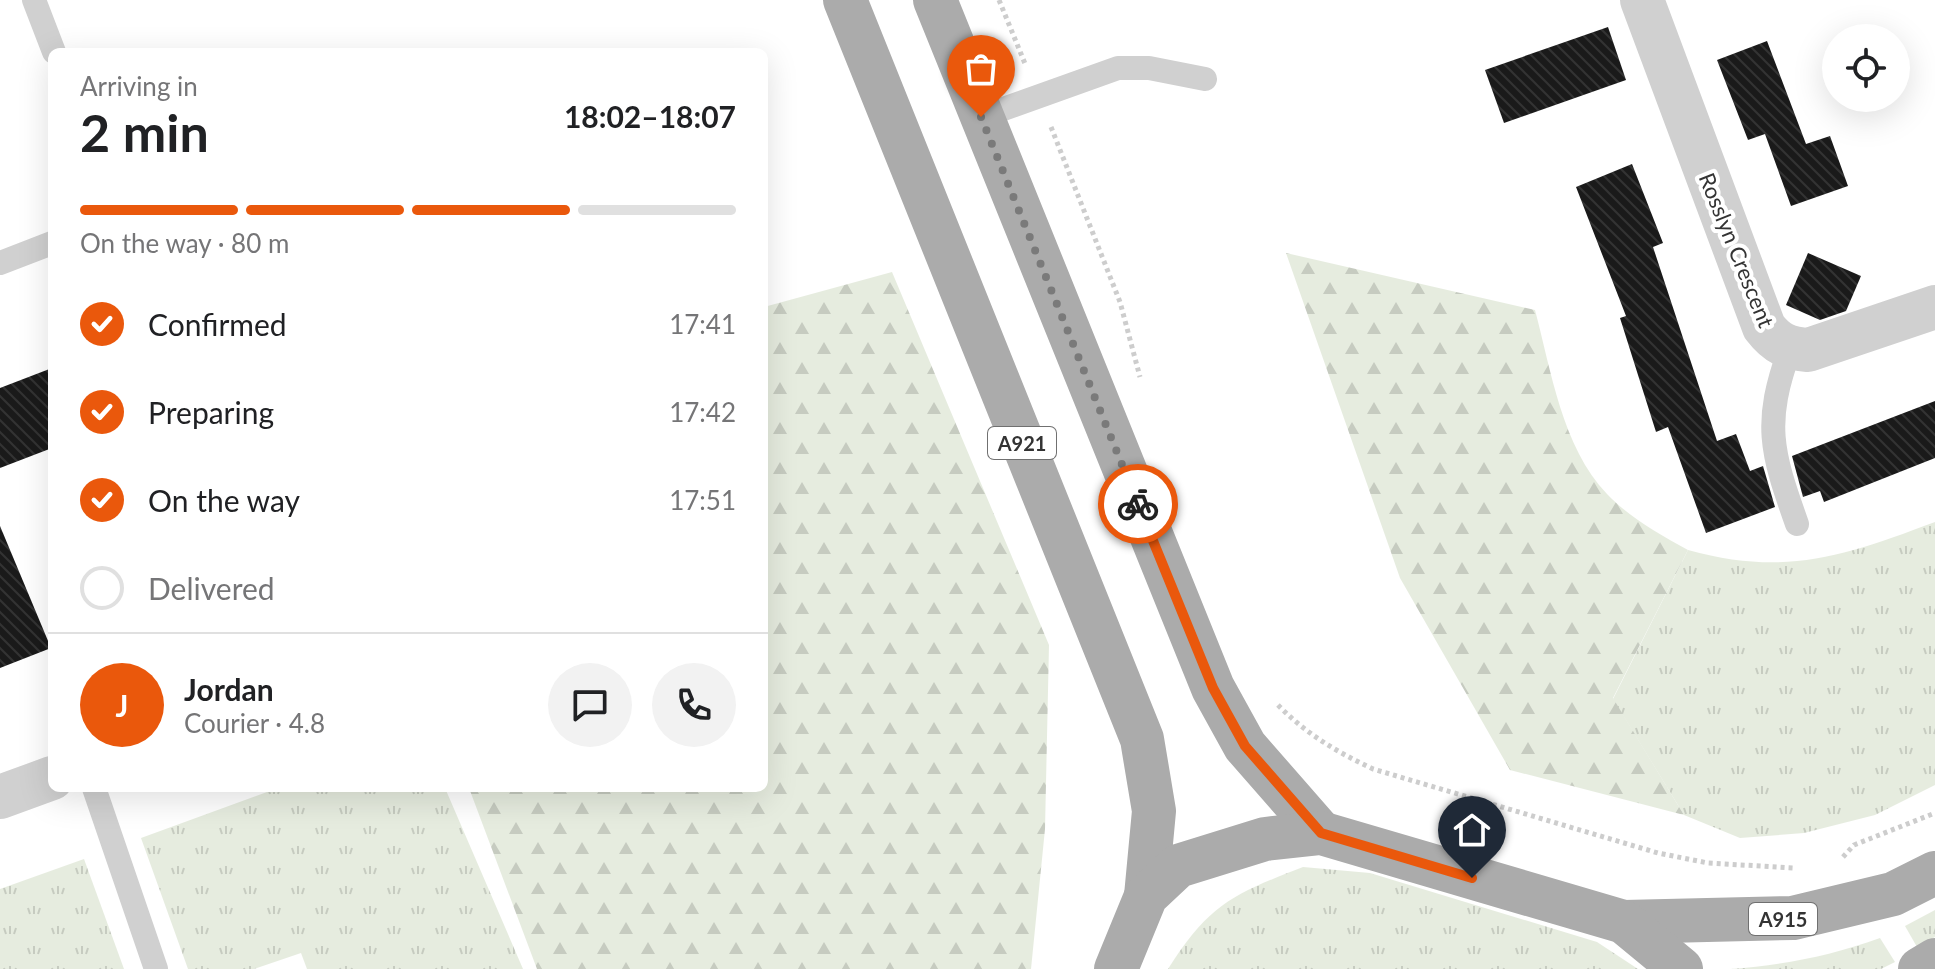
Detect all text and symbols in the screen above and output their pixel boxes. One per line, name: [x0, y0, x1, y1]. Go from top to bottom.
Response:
map controls: [1822, 24, 1910, 112]
button: locate: [1822, 24, 1910, 112]
pin: [947, 35, 1015, 117]
icon: bag: [959, 47, 1003, 91]
text: Arriving in: [80, 70, 198, 102]
text: 18:02–18:07: [564, 98, 736, 134]
text: 2 min: [80, 101, 209, 163]
street label: Rosslyn Crescent: [1694, 169, 1780, 331]
text: On the way · 80 m: [80, 227, 289, 259]
icon: check: [80, 302, 124, 346]
text: Confirmed: [148, 306, 287, 342]
text: 17:41: [669, 308, 736, 340]
icon: check: [80, 390, 124, 434]
text: Preparing: [148, 394, 274, 430]
text: 17:42: [669, 396, 736, 428]
road number: A921: [988, 427, 1056, 459]
courier: [1098, 464, 1178, 544]
icon: check: [80, 478, 124, 522]
text: On the way: [148, 482, 300, 518]
icon: bike: [1116, 482, 1160, 526]
text: 17:51: [669, 484, 736, 516]
text: Delivered: [148, 570, 275, 606]
button: chat: [548, 663, 632, 747]
button: phone: [652, 663, 736, 747]
text: Jordan: [184, 671, 274, 707]
text: J: [116, 687, 128, 723]
text: Courier · 4.8: [184, 707, 325, 739]
pin: [1438, 796, 1506, 878]
icon: home: [1450, 808, 1494, 852]
road number: A915: [1749, 903, 1817, 935]

